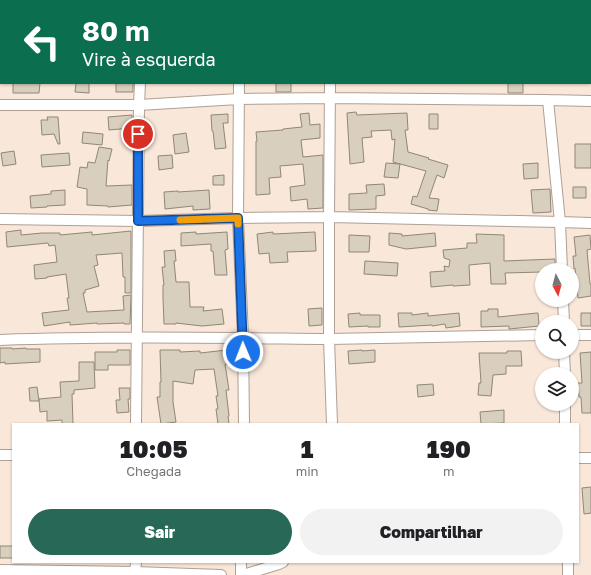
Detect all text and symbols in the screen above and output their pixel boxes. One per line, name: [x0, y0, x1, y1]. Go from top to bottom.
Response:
text: 80 m: [82, 14, 150, 47]
icon: left: [16, 16, 68, 68]
text: Vire à esquerda: [82, 48, 216, 70]
pin: [121, 117, 155, 151]
icon: arrive: [127, 123, 149, 145]
north arrow: [535, 263, 579, 307]
map controls: [535, 263, 579, 411]
button: search: [535, 315, 579, 359]
position arrow: [222, 331, 264, 373]
button: layers: [535, 367, 579, 411]
text: 10:05: [120, 434, 188, 463]
text: 1: [301, 434, 313, 463]
text: 190: [427, 434, 471, 463]
text: Chegada: [126, 463, 181, 479]
text: min: [296, 463, 319, 479]
text: m: [443, 463, 455, 479]
button: Sair: [28, 509, 292, 555]
button: Compartilhar: [300, 509, 563, 555]

